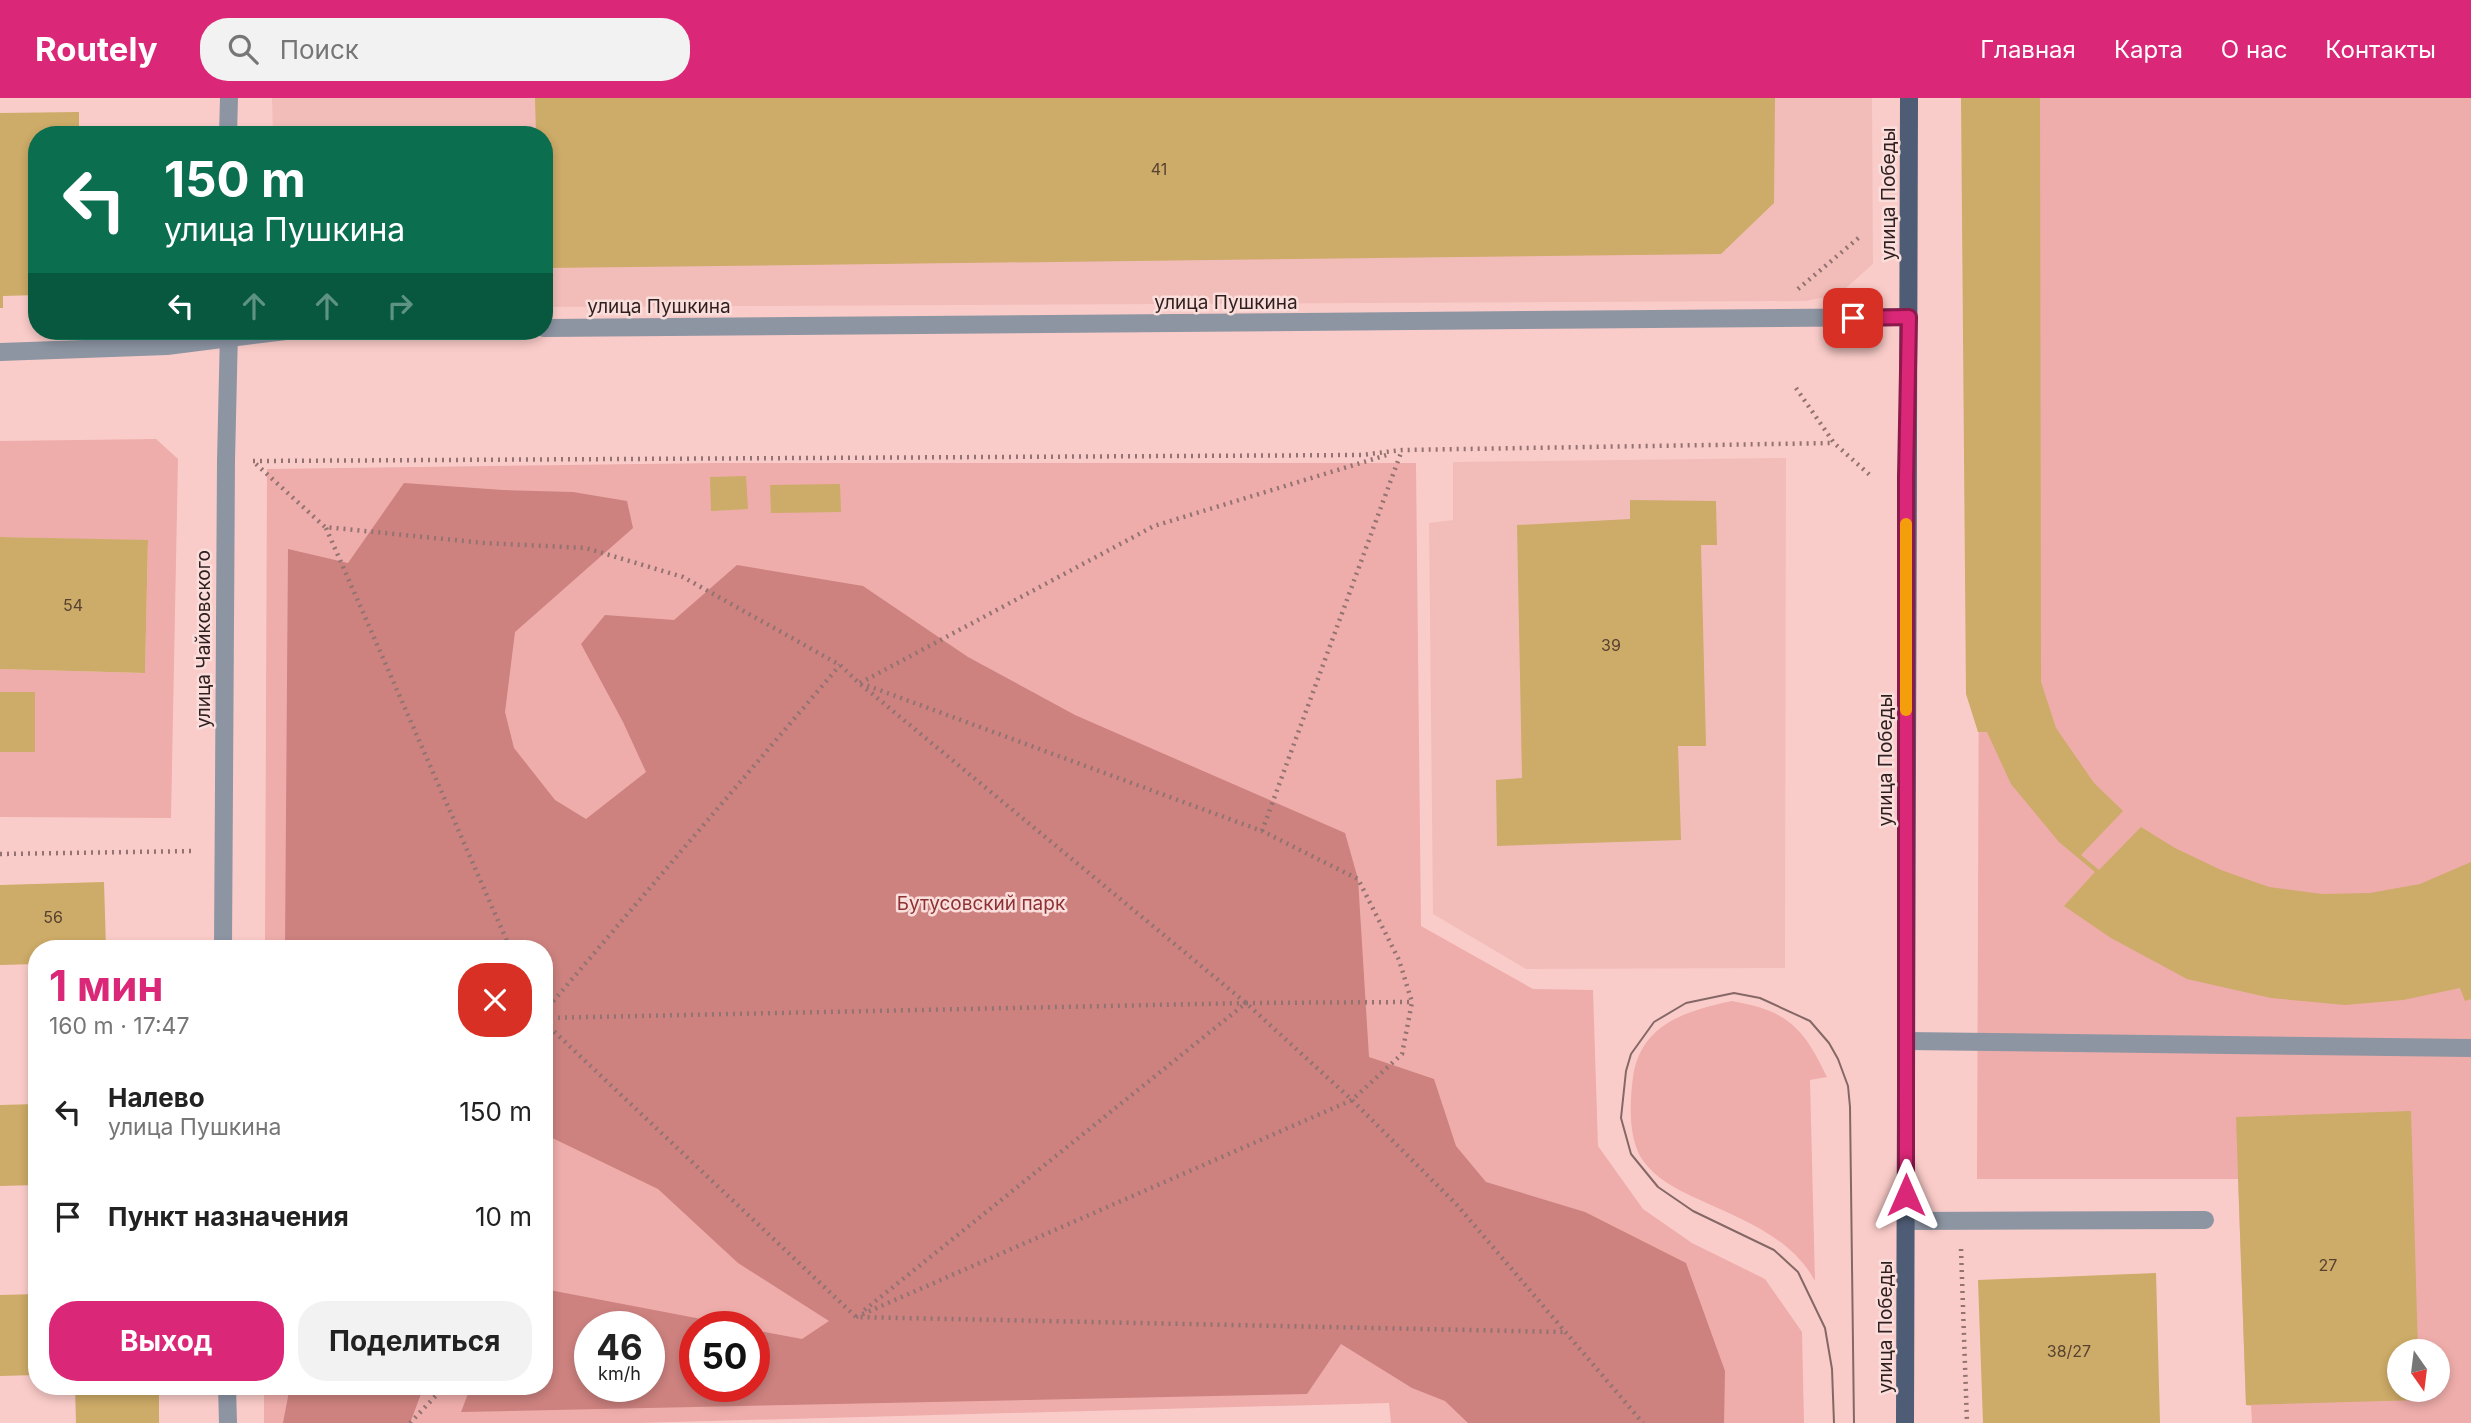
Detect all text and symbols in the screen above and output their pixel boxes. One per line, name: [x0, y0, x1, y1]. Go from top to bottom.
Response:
search box: [200, 18, 690, 81]
text: Routely: [35, 29, 158, 69]
icon: search: [224, 30, 262, 68]
text: Поиск: [280, 34, 359, 65]
text: Главная: [1980, 35, 2076, 64]
text: Карта: [2114, 35, 2183, 64]
text: О нас: [2221, 35, 2287, 64]
text: Контакты: [2325, 35, 2436, 64]
street label: улица Победы: [1877, 127, 1900, 261]
text: 150 m: [164, 150, 306, 209]
icon: left: [49, 154, 140, 245]
house number: 41: [1151, 159, 1167, 179]
text: улица Пушкина: [164, 210, 405, 249]
icon: left: [162, 287, 200, 325]
icon: ahead: [235, 287, 273, 325]
icon: ahead: [308, 287, 346, 325]
icon: right: [381, 287, 419, 325]
pin: [1823, 288, 1883, 348]
street label: улица Пушкина: [1154, 291, 1298, 314]
street label: улица Пушкина: [587, 295, 731, 318]
icon: arrive: [1834, 299, 1872, 337]
street label: улица Чайковского: [192, 550, 215, 728]
house number: 54: [63, 595, 83, 615]
house number: 39: [1601, 635, 1621, 655]
street label: улица Победы: [1874, 693, 1897, 827]
park label: Бутусовский парк: [897, 892, 1066, 915]
house number: 56: [43, 907, 63, 927]
text: 1 мин: [49, 960, 163, 1011]
button: close: [458, 963, 532, 1037]
text: 160 m · 17:47: [49, 1012, 189, 1040]
text: Налево: [108, 1082, 205, 1113]
icon: left: [49, 1093, 87, 1131]
text: 150 m: [459, 1096, 532, 1127]
text: улица Пушкина: [108, 1113, 281, 1141]
position arrow: [1869, 1158, 1943, 1232]
icon: arrive: [49, 1198, 87, 1236]
text: Пункт назначения: [108, 1201, 349, 1232]
text: 10 m: [475, 1201, 532, 1232]
house number: 27: [2319, 1255, 2337, 1275]
street label: улица Победы: [1874, 1260, 1897, 1394]
button: Выход: [49, 1301, 284, 1381]
button: Поделиться: [298, 1301, 532, 1381]
speed limit sign: 50: [679, 1311, 770, 1402]
text: 46: [596, 1326, 643, 1368]
north arrow: [2387, 1339, 2450, 1402]
map controls: [2387, 1339, 2450, 1402]
house number: 38/27: [2047, 1341, 2091, 1361]
text: km/h: [598, 1363, 641, 1384]

